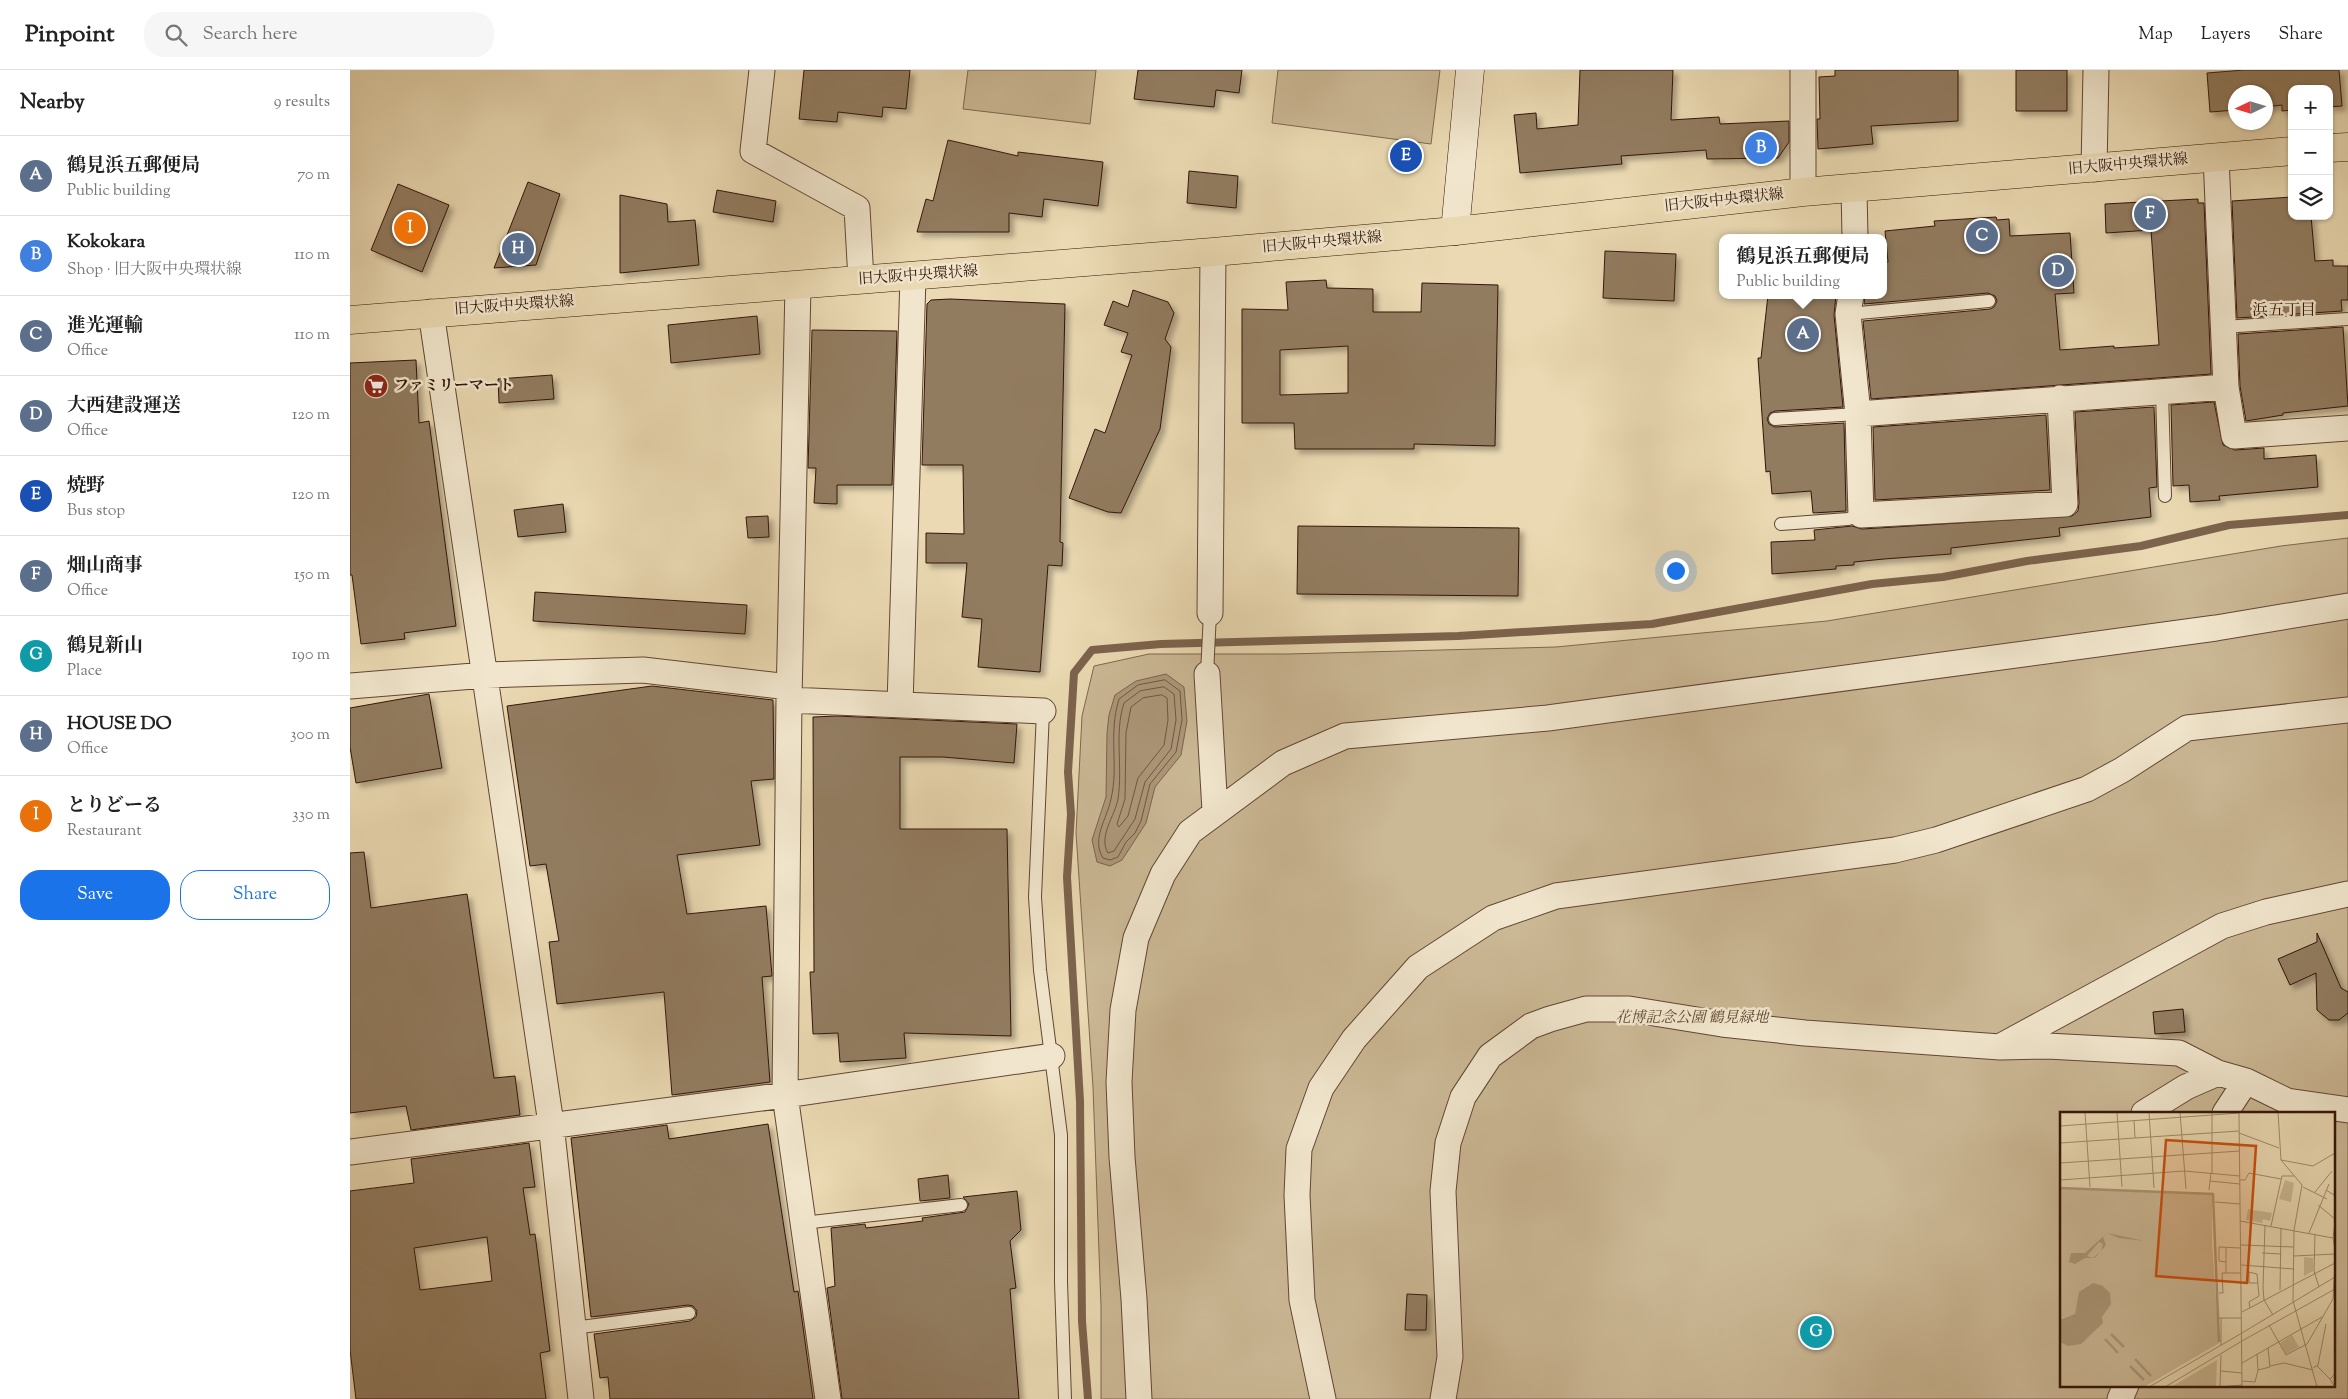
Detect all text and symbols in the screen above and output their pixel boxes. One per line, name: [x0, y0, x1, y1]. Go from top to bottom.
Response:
search box: [144, 12, 494, 57]
text: Pinpoint: [25, 18, 114, 52]
icon: search: [162, 21, 190, 49]
text: Search here: [202, 21, 298, 48]
text: Map: [2138, 22, 2173, 48]
text: Layers: [2201, 22, 2251, 48]
text: Share: [2279, 22, 2323, 48]
north arrow: [2228, 85, 2273, 130]
map controls: [2288, 85, 2333, 220]
button: +: [2288, 85, 2333, 130]
text: Nearby: [20, 88, 85, 118]
text: 9 results: [274, 91, 330, 114]
pin: B: [1745, 129, 1777, 167]
button: −: [2288, 130, 2333, 175]
pin: E: [1390, 137, 1422, 175]
street label: 旧大阪中央環状線: [2067, 149, 2189, 181]
text: 鶴見浜五郵便局: [67, 153, 200, 180]
text: A: [30, 164, 43, 187]
text: 70 m: [297, 164, 330, 187]
button: layers: [2288, 175, 2333, 220]
text: Public building: [67, 180, 171, 203]
street label: 旧大阪中央環状線: [1663, 184, 1785, 218]
pin: F: [2134, 195, 2166, 233]
pin: I: [394, 209, 426, 247]
pin: C: [1966, 217, 1998, 255]
street label: 旧大阪中央環状線: [1261, 227, 1383, 259]
text: Kokokara: [67, 229, 145, 256]
pin: H: [502, 230, 534, 268]
popup: [1719, 234, 1887, 299]
text: B: [31, 244, 41, 267]
text: 110 m: [294, 244, 330, 267]
text: 鶴見浜五郵便局: [1736, 244, 1870, 271]
pin: D: [2042, 252, 2074, 290]
text: Shop · 旧大阪中央環状線: [67, 259, 242, 282]
street label: 旧大阪中央環状線: [857, 261, 979, 291]
text: Public building: [1736, 271, 1840, 294]
street label: 旧大阪中央環状線: [453, 291, 575, 321]
district label: 浜五丁目: [2252, 300, 2316, 323]
text: 進光運輸: [67, 313, 143, 340]
pin: A: [1787, 315, 1819, 353]
text: C: [30, 324, 42, 347]
text: 110 m: [294, 324, 330, 347]
text: Office: [67, 340, 108, 363]
supermarket icon: ファミリーマート: [363, 373, 389, 399]
place label: ファミリーマート: [394, 376, 514, 397]
text: 大西建設運送: [67, 393, 181, 420]
text: D: [30, 404, 42, 427]
text: 120 m: [292, 404, 330, 427]
text: Office: [67, 420, 108, 443]
text: 焼野: [67, 473, 105, 500]
text: E: [31, 484, 41, 507]
text: 120 m: [292, 484, 330, 507]
text: Bus stop: [67, 500, 125, 523]
text: 畑山商事: [67, 553, 143, 580]
your location: [1663, 558, 1689, 584]
text: F: [32, 564, 40, 587]
text: 150 m: [294, 564, 330, 587]
text: Office: [67, 580, 108, 603]
text: 鶴見新山: [67, 633, 143, 660]
text: G: [29, 644, 43, 667]
text: 190 m: [292, 644, 330, 667]
text: Place: [67, 660, 102, 683]
text: HOUSE DO: [67, 711, 172, 738]
text: H: [30, 724, 42, 747]
text: 300 m: [290, 724, 330, 747]
text: Office: [67, 738, 108, 761]
text: とりどーる: [67, 793, 162, 820]
text: I: [33, 804, 39, 827]
text: 330 m: [292, 804, 330, 827]
text: Restaurant: [67, 820, 142, 843]
button: Save: [20, 870, 170, 920]
button: Share: [180, 870, 330, 920]
park label: 花博記念公園 鶴見緑地: [1615, 1008, 1771, 1029]
inset map: [2060, 1112, 2336, 1386]
pin: G: [1800, 1313, 1832, 1351]

